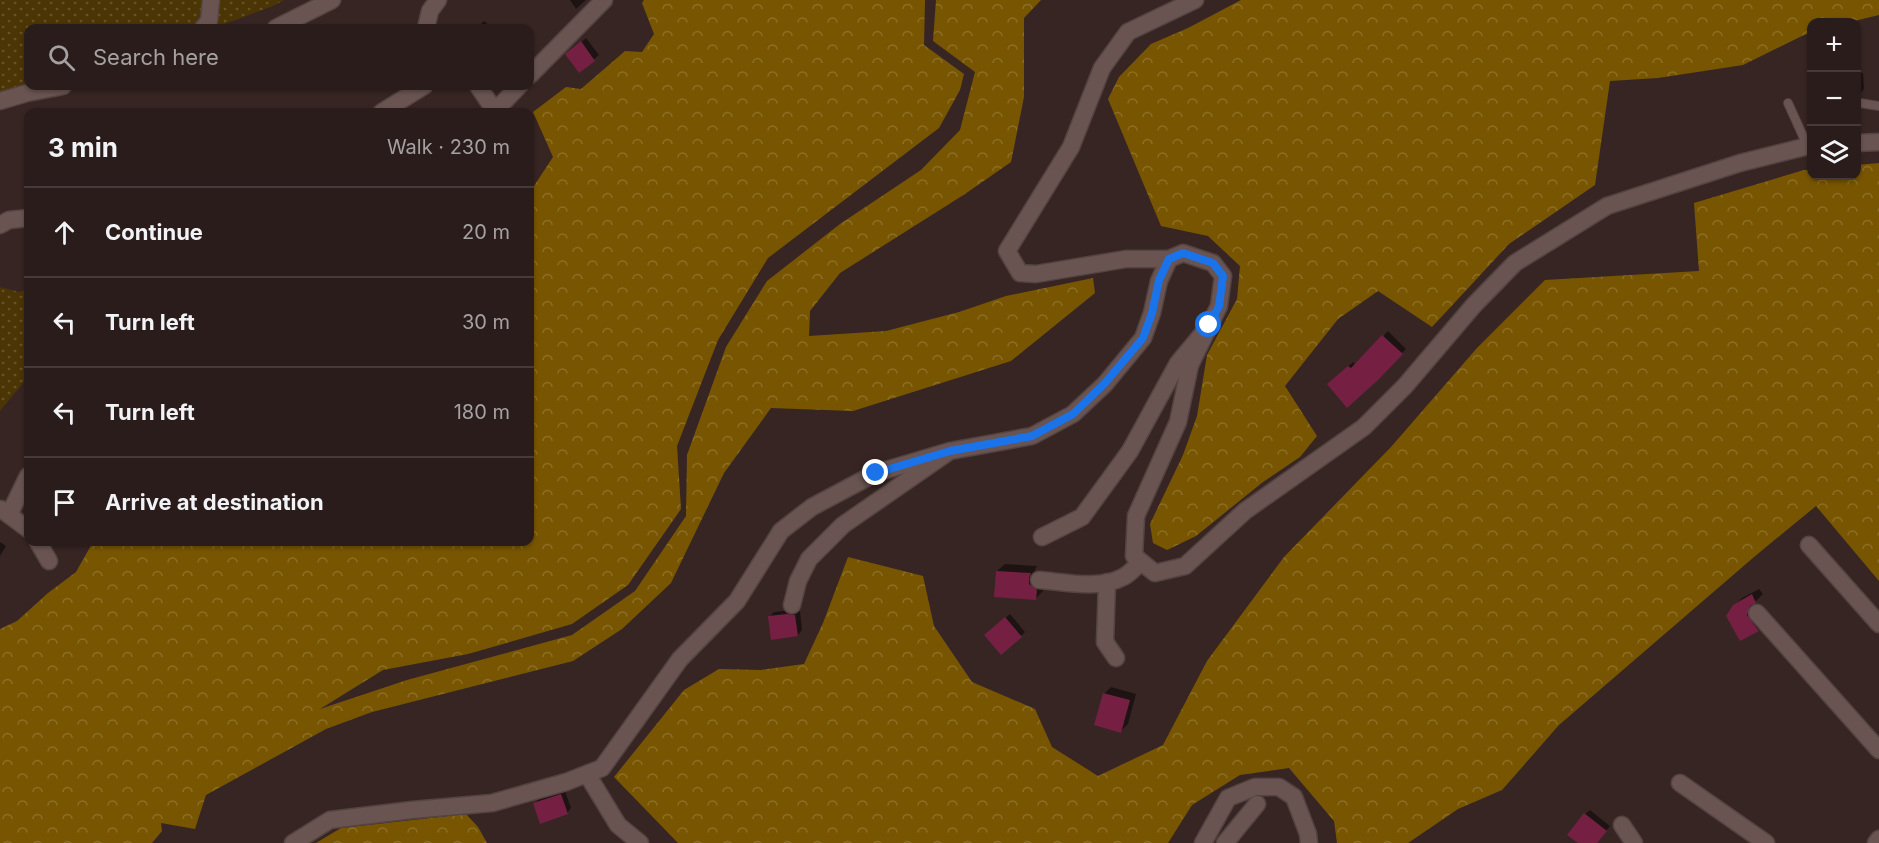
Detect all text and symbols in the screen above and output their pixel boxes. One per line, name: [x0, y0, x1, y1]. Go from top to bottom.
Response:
map controls: [1807, 18, 1861, 180]
button: +: [1807, 18, 1861, 72]
search box: [24, 24, 534, 90]
icon: search: [45, 41, 78, 74]
text: Search here: [93, 44, 219, 70]
button: −: [1807, 72, 1861, 126]
button: layers: [1807, 126, 1861, 180]
text: 3 min: [48, 132, 118, 163]
text: Walk · 230 m: [387, 135, 510, 159]
icon: ahead: [48, 216, 81, 249]
text: Continue: [105, 219, 203, 245]
text: 20 m: [462, 220, 510, 244]
icon: left: [48, 306, 81, 339]
text: Turn left: [105, 309, 195, 335]
text: 30 m: [462, 310, 510, 334]
route start: [1195, 311, 1221, 337]
icon: left: [48, 396, 81, 429]
text: Turn left: [105, 399, 195, 425]
text: 180 m: [454, 400, 510, 424]
route end: [862, 459, 888, 485]
icon: arrive: [48, 486, 81, 519]
text: Arrive at destination: [105, 489, 324, 515]

